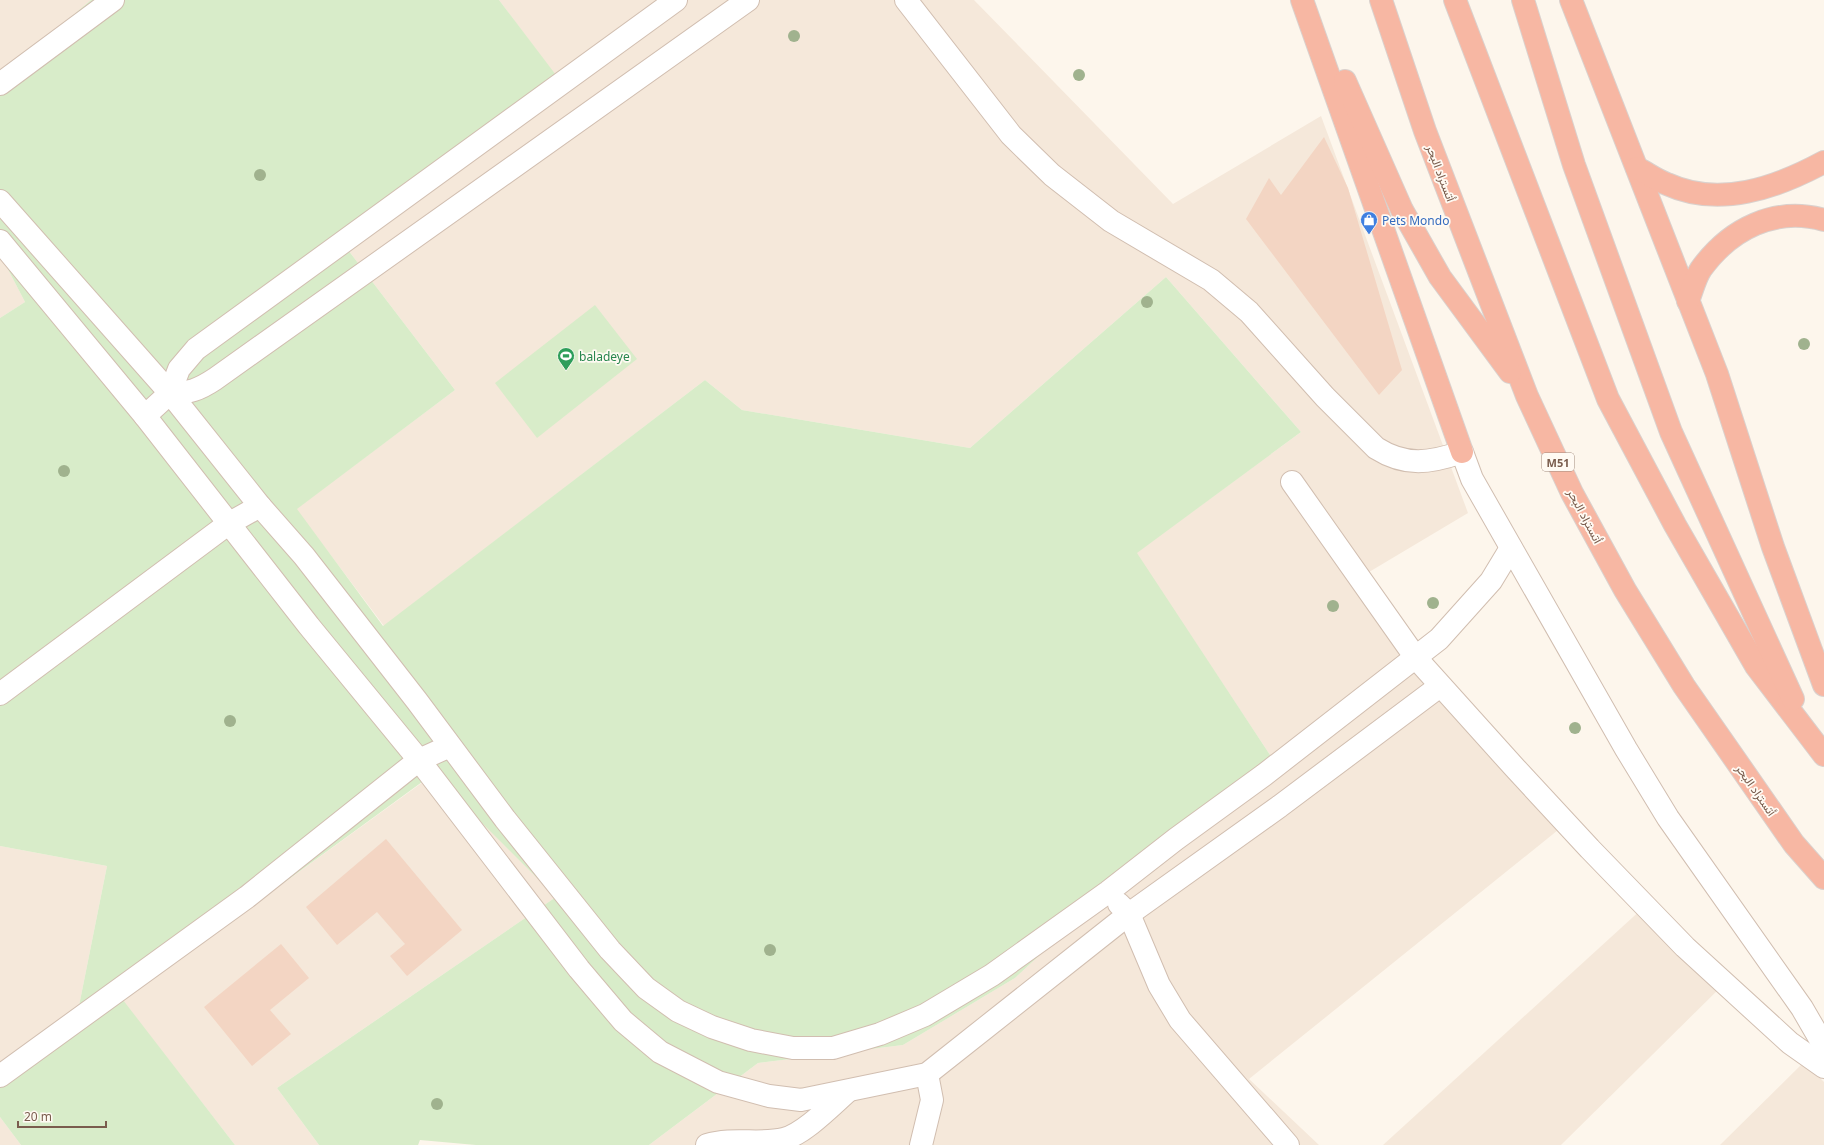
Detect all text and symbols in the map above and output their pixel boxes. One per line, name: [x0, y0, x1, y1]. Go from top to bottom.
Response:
street label: أتستراد البحر: [1422, 141, 1460, 204]
shop icon: Pets Mondo: [1359, 210, 1379, 235]
place label: Pets Mondo: [1382, 212, 1449, 229]
sports icon: baladeye: [556, 346, 576, 371]
place label: baladeye: [579, 348, 630, 365]
road number: M51: [1542, 453, 1574, 471]
street label: أتستراد البحر: [1563, 485, 1607, 546]
street label: أتستراد البحر: [1731, 760, 1780, 819]
scale bar: [18, 1103, 106, 1129]
text: 20 m: [24, 1108, 52, 1125]

